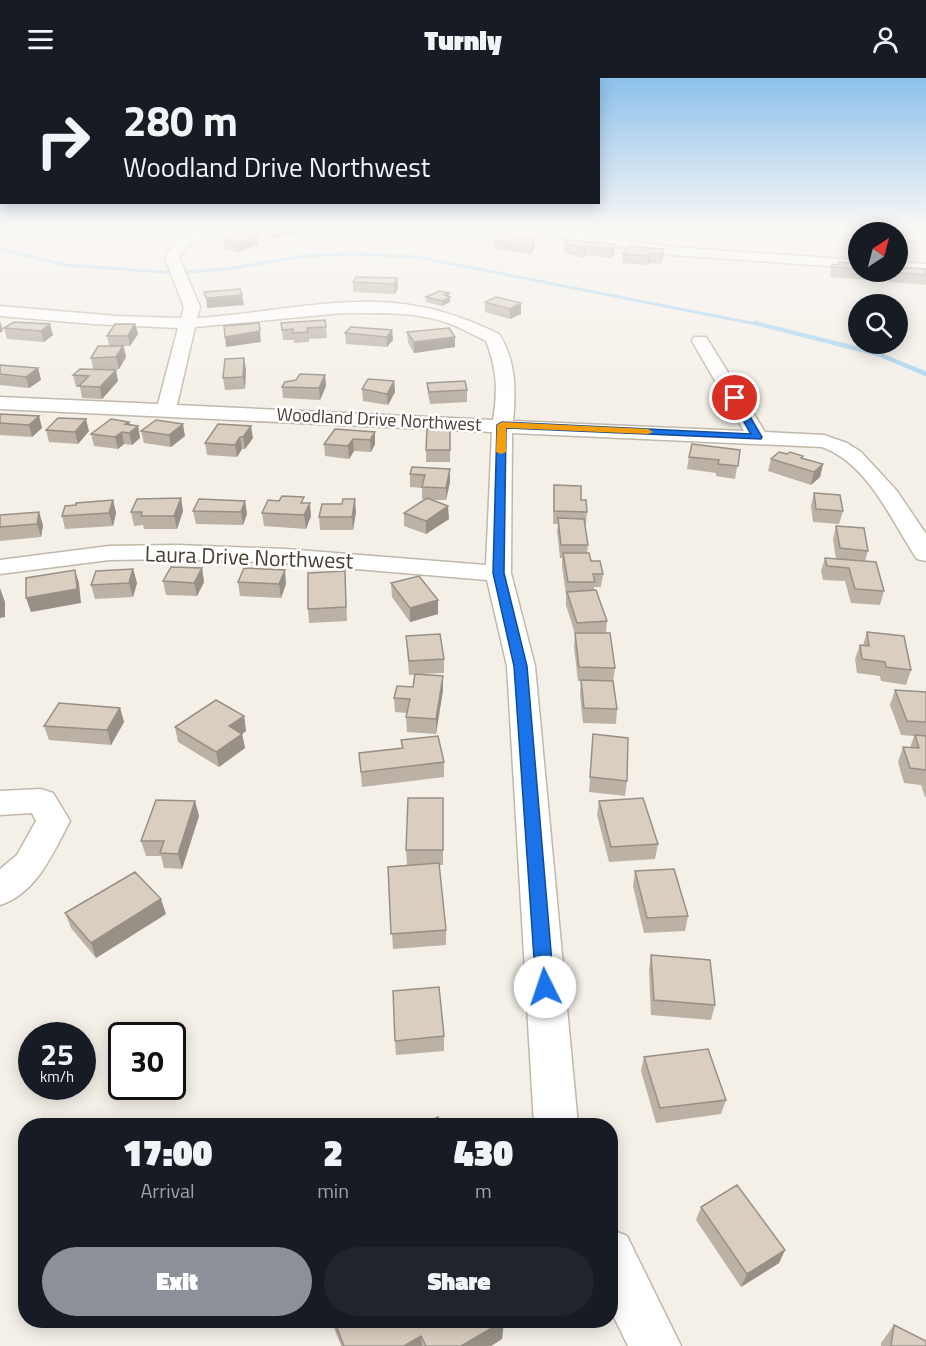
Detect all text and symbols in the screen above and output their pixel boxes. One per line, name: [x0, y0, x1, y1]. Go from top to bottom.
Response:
text: Turnly: [424, 19, 502, 60]
icon: menu: [24, 23, 57, 56]
icon: person: [869, 23, 902, 56]
text: 280 m: [123, 88, 238, 152]
icon: right: [24, 102, 102, 180]
text: Woodland Drive Northwest: [123, 146, 430, 187]
north arrow: [848, 222, 908, 282]
map controls: [848, 222, 908, 354]
button: search: [848, 294, 908, 354]
pin: [709, 372, 760, 423]
icon: arrive: [718, 381, 751, 414]
street label: Woodland Drive Northwest: [276, 400, 483, 438]
street label: Laura Drive Northwest: [144, 536, 354, 578]
position arrow: [513, 955, 577, 1019]
speed limit sign: 30: [108, 1022, 186, 1100]
text: 25: [40, 1031, 74, 1077]
text: km/h: [40, 1065, 74, 1088]
text: 17:00: [123, 1125, 212, 1180]
text: 2: [323, 1125, 343, 1180]
text: 430: [454, 1125, 513, 1180]
text: Arrival: [140, 1175, 195, 1206]
text: min: [317, 1175, 349, 1206]
text: m: [475, 1175, 492, 1206]
button: Exit: [42, 1247, 312, 1316]
button: Share: [324, 1247, 594, 1316]

